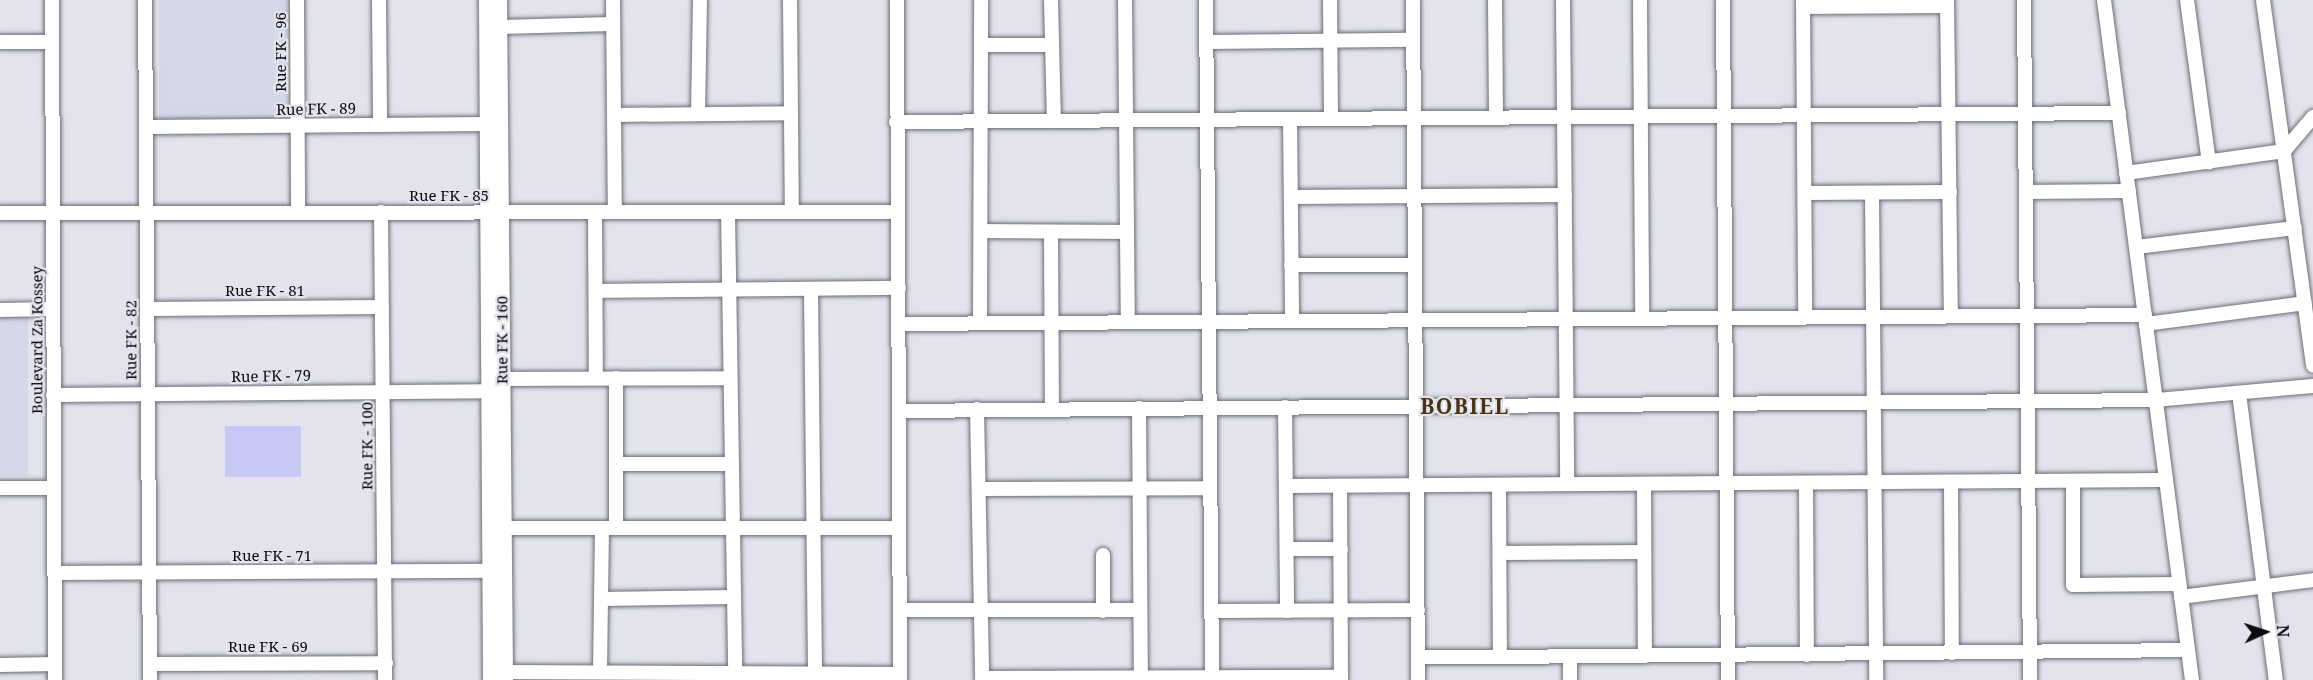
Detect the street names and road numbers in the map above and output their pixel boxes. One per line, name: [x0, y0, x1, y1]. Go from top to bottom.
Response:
street label: Rue FK - 96: [272, 12, 290, 92]
street label: Rue FK - 89: [276, 99, 356, 119]
street label: Rue FK - 85: [409, 187, 489, 205]
street label: Boulevard Za Kossey: [28, 266, 46, 414]
street label: Rue FK - 81: [225, 282, 305, 300]
street label: Rue FK - 160: [493, 296, 511, 384]
street label: Rue FK - 82: [122, 300, 140, 380]
street label: Rue FK - 79: [231, 366, 311, 386]
street label: Rue FK - 100: [358, 402, 376, 490]
street label: Rue FK - 71: [232, 547, 312, 565]
street label: Rue FK - 69: [228, 638, 308, 656]

